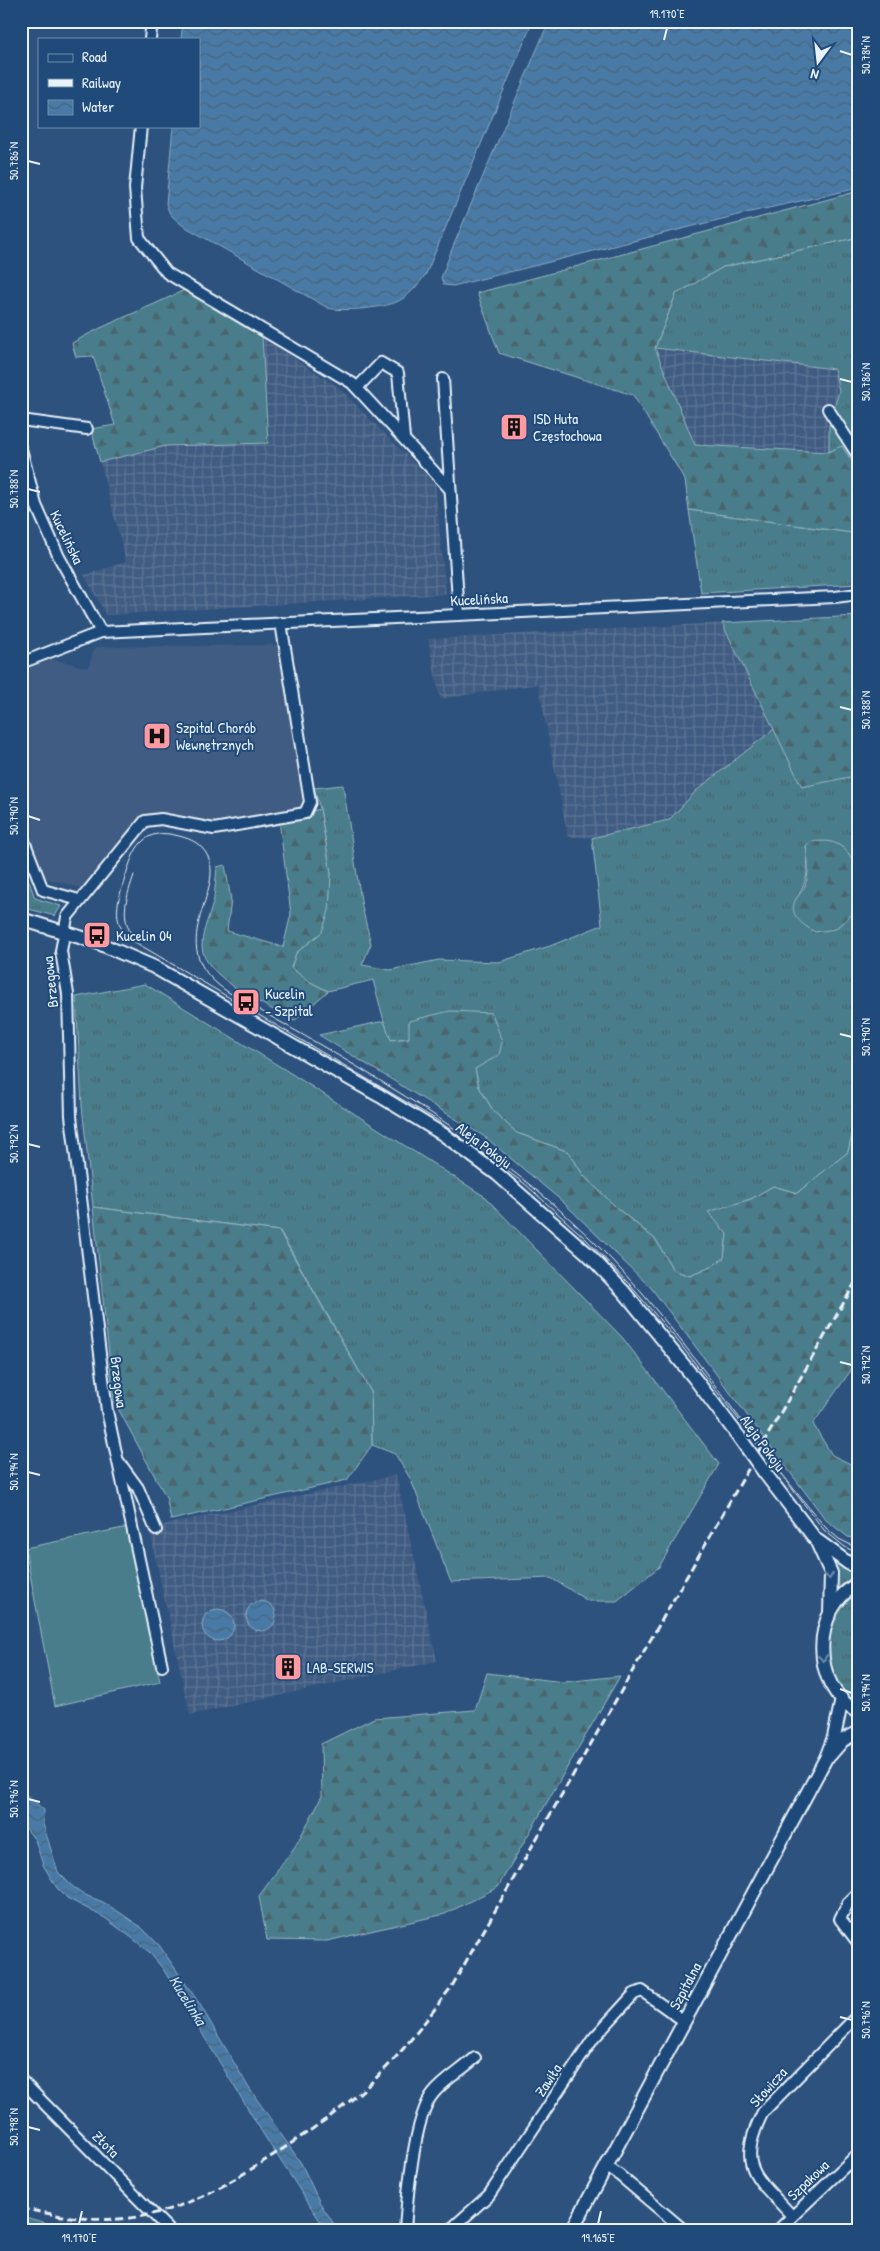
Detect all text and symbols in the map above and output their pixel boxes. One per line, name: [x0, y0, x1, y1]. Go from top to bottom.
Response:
text: 19.170°E: [649, 5, 685, 22]
text: 50.784°N: [857, 36, 874, 74]
legend: [38, 38, 200, 128]
north arrow: [792, 38, 842, 88]
text: Road: [82, 46, 107, 67]
text: N: [808, 65, 821, 85]
text: Railway: [82, 72, 121, 93]
text: Water: [82, 96, 114, 117]
text: 50.786°N: [5, 142, 22, 180]
text: 50.786°N: [857, 363, 874, 401]
place label: ISD Huta Częstochowa: [533, 408, 602, 446]
building icon: ISD Huta Częstochowa: [499, 412, 529, 442]
text: 50.788°N: [5, 470, 22, 508]
street label: Kucelińska: [45, 506, 89, 568]
street label: Kucelińska: [450, 587, 508, 611]
text: 50.788°N: [857, 691, 874, 729]
place label: Szpital Chorób Wewnętrznych: [176, 717, 256, 755]
hospital icon: Szpital Chorób Wewnętrznych: [142, 721, 172, 751]
text: 50.790°N: [5, 797, 22, 835]
bus stop icon: Kucelin 04: [82, 920, 112, 950]
place label: Kucelin 04: [116, 925, 172, 946]
street label: Brzegowa: [37, 955, 63, 1009]
place label: Kucelin - Szpital: [265, 983, 313, 1021]
bus stop icon: Kucelin - Szpital: [231, 987, 261, 1017]
text: 50.790°N: [857, 1018, 874, 1056]
street label: Aleja Pokoju: [452, 1117, 516, 1173]
text: 50.792°N: [5, 1125, 22, 1163]
text: 50.792°N: [857, 1346, 874, 1384]
street label: Brzegowa: [105, 1355, 133, 1409]
street label: Aleja Pokoju: [735, 1410, 791, 1476]
text: 50.794°N: [5, 1453, 22, 1491]
one-way arrow: [824, 1571, 834, 1580]
building icon: LAB-SERWIS: [273, 1652, 303, 1682]
one-way arrow: [817, 1654, 828, 1662]
place label: LAB-SERWIS: [307, 1657, 374, 1678]
text: 50.794°N: [857, 1674, 874, 1712]
text: 50.796°N: [5, 1780, 22, 1818]
street label: Szpitalna: [664, 1959, 706, 2013]
water label: Kucelinka: [164, 1971, 213, 2031]
text: 50.796°N: [857, 2001, 874, 2039]
street label: Zawiła: [530, 2059, 567, 2101]
street label: Słowicza: [744, 2062, 792, 2112]
text: 50.798°N: [5, 2108, 22, 2146]
street label: Złota: [88, 2126, 124, 2162]
street label: Szpakowa: [782, 2155, 834, 2205]
text: 19.170°E: [61, 2229, 97, 2246]
text: 19.165°E: [581, 2229, 616, 2246]

